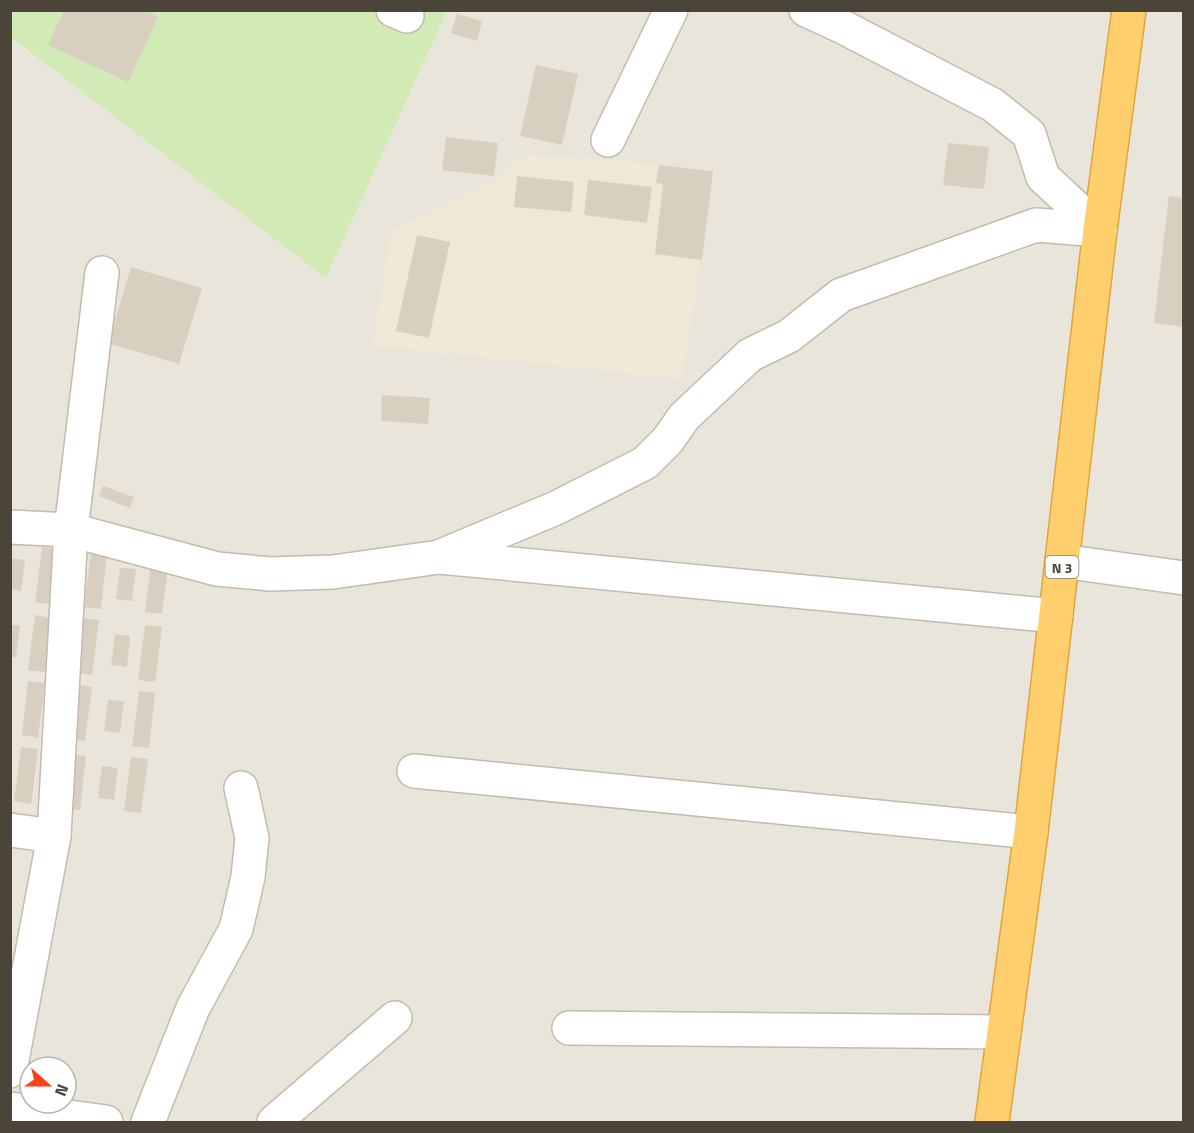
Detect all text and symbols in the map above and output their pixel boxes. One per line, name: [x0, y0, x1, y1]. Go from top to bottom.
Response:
road number: N 3: [1046, 556, 1078, 578]
north arrow: [18, 1055, 78, 1115]
text: N: [49, 1081, 75, 1100]

